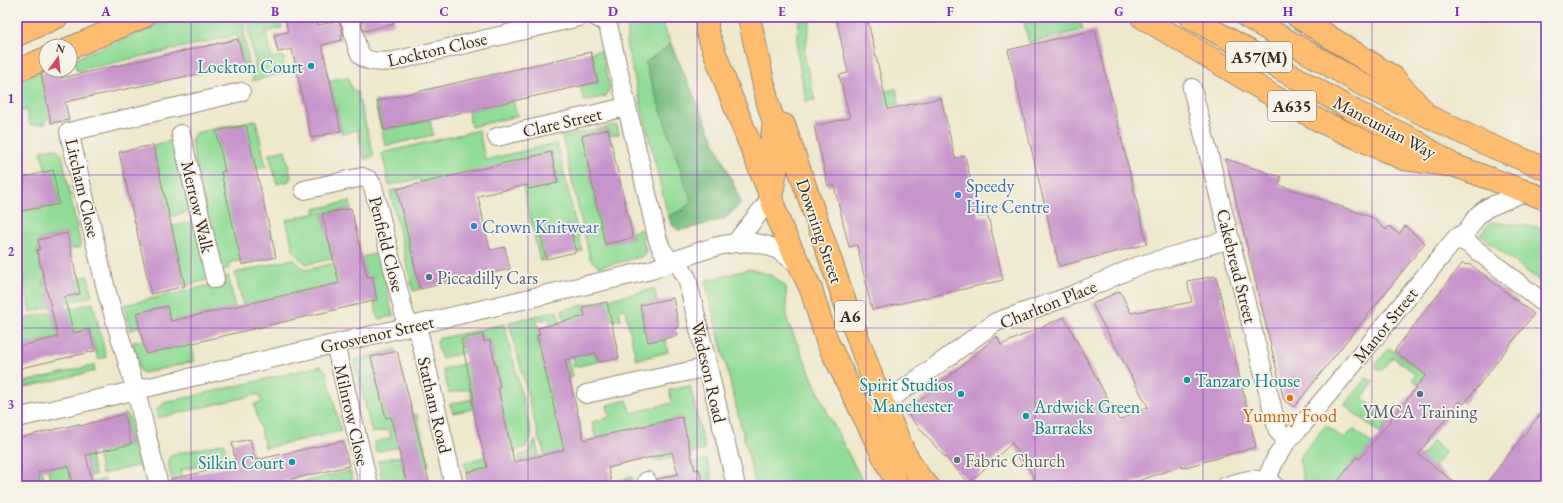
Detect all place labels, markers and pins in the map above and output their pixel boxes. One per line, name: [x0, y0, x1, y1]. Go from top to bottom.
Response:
place label: Lockton Court: [197, 55, 303, 78]
marker: Lockton Court: [306, 61, 316, 71]
place label: Speedy Hire Centre: [966, 174, 1050, 218]
marker: Speedy Hire Centre: [953, 190, 963, 200]
place label: Crown Knitwear: [482, 215, 599, 238]
marker: Crown Knitwear: [469, 221, 479, 231]
place label: Piccadilly Cars: [437, 266, 538, 289]
marker: Piccadilly Cars: [424, 272, 434, 282]
place label: Tanzaro House: [1195, 369, 1300, 392]
place label: Spirit Studios Manchester: [859, 373, 953, 417]
marker: Tanzaro House: [1182, 375, 1192, 385]
marker: Spirit Studios Manchester: [956, 389, 966, 399]
marker: YMCA Training: [1415, 389, 1425, 399]
marker: Yummy Food: [1285, 393, 1295, 403]
place label: Ardwick Green Barracks: [1033, 395, 1141, 439]
place label: YMCA Training: [1363, 400, 1477, 423]
place label: Yummy Food: [1243, 404, 1338, 427]
marker: Ardwick Green Barracks: [1021, 411, 1031, 421]
place label: Fabric Church: [965, 449, 1066, 472]
place label: Silkin Court: [198, 451, 284, 474]
marker: Fabric Church: [952, 455, 962, 465]
marker: Silkin Court: [287, 457, 297, 467]

